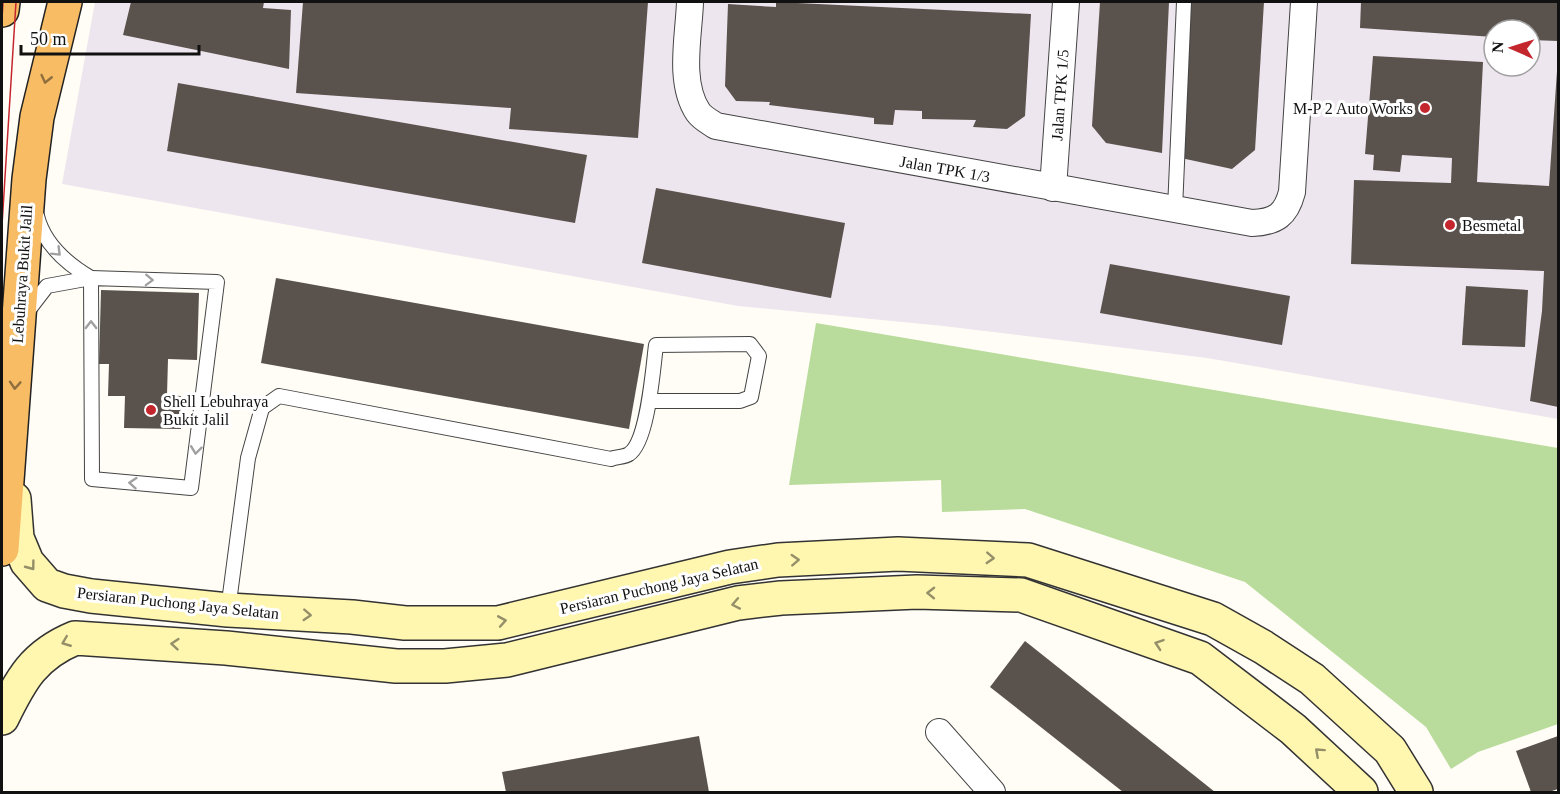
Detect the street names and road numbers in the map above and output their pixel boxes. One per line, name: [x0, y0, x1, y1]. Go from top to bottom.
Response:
street label: Jalan TPK 1/5: [1048, 49, 1072, 141]
street label: Jalan TPK 1/3: [899, 153, 991, 185]
street label: Lebuhraya Bukit Jalil: [9, 204, 36, 344]
street label: Persiaran Puchong Jaya Selatan: [558, 555, 760, 618]
street label: Persiaran Puchong Jaya Selatan: [76, 584, 280, 623]

